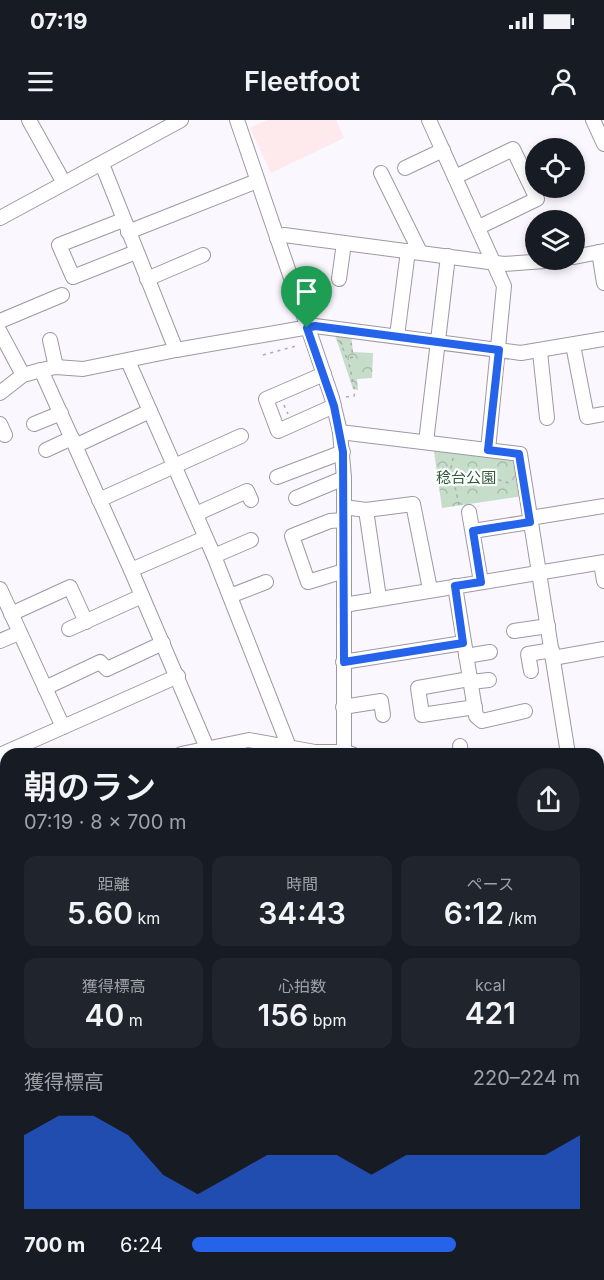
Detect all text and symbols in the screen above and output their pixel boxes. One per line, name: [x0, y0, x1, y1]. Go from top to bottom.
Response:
text: 07:19: [30, 8, 88, 34]
icon: menu: [24, 65, 57, 98]
text: Fleetfoot: [244, 65, 360, 98]
icon: person: [547, 65, 580, 98]
map controls: [525, 138, 585, 270]
button: locate: [525, 138, 585, 198]
button: layers: [525, 210, 585, 270]
pin: [281, 266, 332, 328]
icon: arrive: [290, 275, 323, 308]
park label: 稔台公園: [436, 468, 496, 487]
text: 朝のラン: [24, 767, 156, 807]
button: share: [517, 768, 580, 831]
text: 07:19 · 8 × 700 m: [24, 810, 186, 834]
text: 距離: [98, 874, 130, 894]
text: 時間: [286, 874, 318, 894]
text: ペース: [467, 874, 514, 894]
text: 5.60: [67, 895, 133, 931]
text: 34:43: [258, 895, 346, 931]
text: 6:12: [444, 895, 504, 931]
text: km: [133, 908, 160, 928]
text: /km: [504, 908, 537, 928]
text: kcal: [475, 975, 506, 995]
text: 獲得標高: [82, 976, 146, 996]
text: 心拍数: [278, 976, 326, 996]
text: 421: [465, 995, 516, 1031]
text: 40: [85, 997, 124, 1033]
text: 156: [258, 997, 308, 1033]
text: m: [124, 1010, 143, 1030]
text: bpm: [308, 1010, 346, 1030]
text: 220–224 m: [473, 1066, 580, 1090]
text: 獲得標高: [24, 1070, 104, 1094]
text: 700 m: [24, 1233, 85, 1257]
text: 6:24: [120, 1233, 163, 1257]

